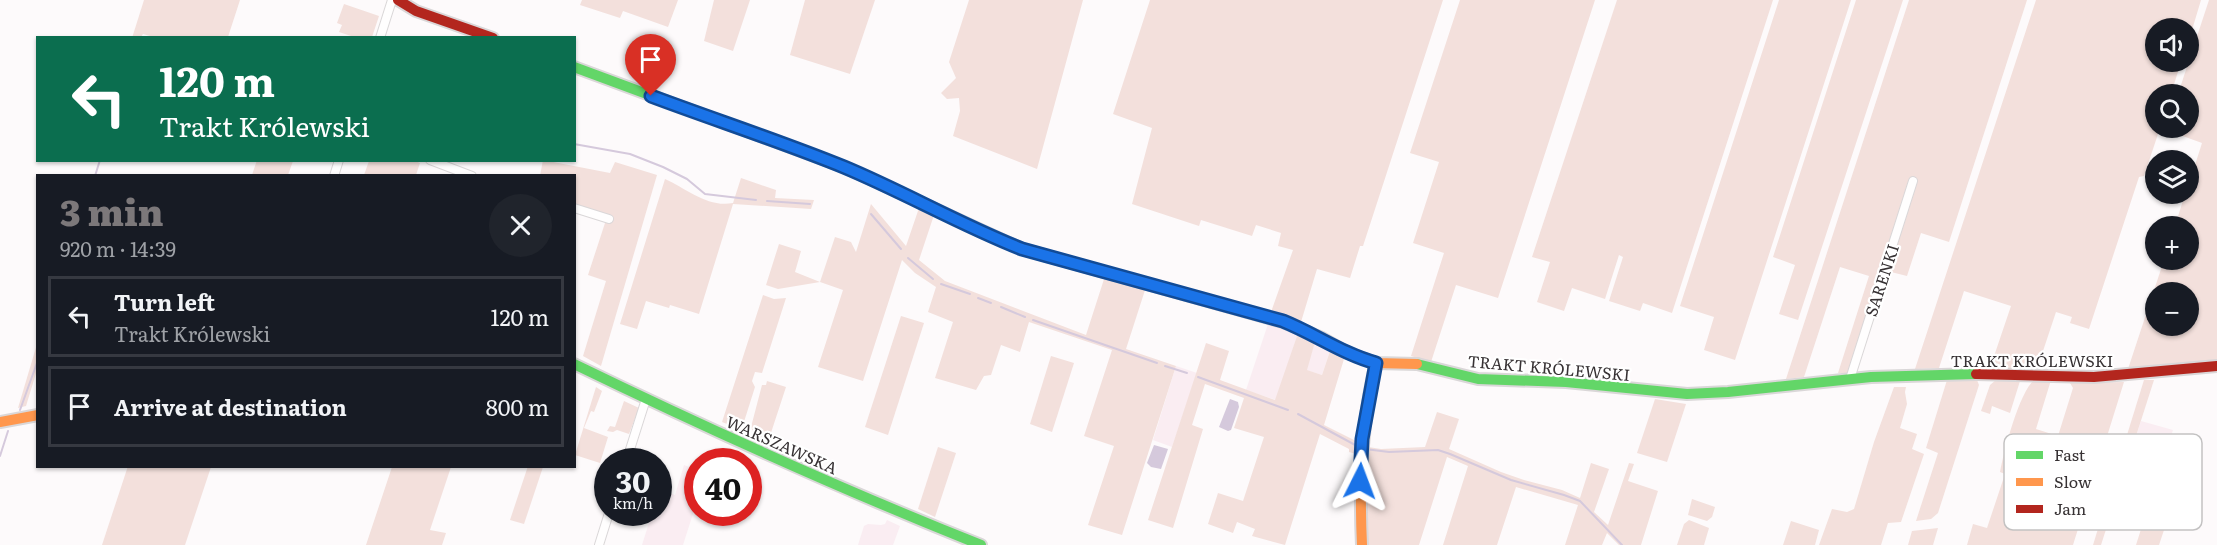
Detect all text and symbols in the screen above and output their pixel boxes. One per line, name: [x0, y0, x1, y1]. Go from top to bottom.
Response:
map controls: [2145, 18, 2199, 336]
button: sound: [2145, 18, 2199, 72]
pin: [625, 34, 676, 96]
icon: arrive: [634, 43, 667, 76]
text: 120 m: [159, 48, 275, 110]
icon: left: [60, 60, 138, 138]
button: search: [2145, 84, 2199, 138]
text: Trakt Królewski: [159, 105, 370, 145]
button: layers: [2145, 150, 2199, 204]
text: 3 min: [60, 184, 164, 237]
button: close: [489, 194, 552, 257]
button: +: [2145, 216, 2199, 270]
text: 920 m · 14:39: [60, 233, 176, 263]
street label: SARENKI: [1858, 241, 1904, 319]
button: −: [2145, 282, 2199, 336]
text: Turn left: [114, 285, 215, 318]
icon: left: [63, 300, 96, 333]
text: 120 m: [490, 300, 549, 333]
text: Trakt Królewski: [114, 318, 270, 348]
street label: TRAKT KRÓLEWSKI: [1467, 348, 1631, 386]
street label: TRAKT KRÓLEWSKI: [1951, 348, 2113, 372]
icon: arrive: [63, 390, 96, 423]
text: Arrive at destination: [114, 390, 347, 423]
text: 800 m: [486, 390, 549, 423]
street label: WARSZAWSKA: [722, 409, 842, 479]
legend: [2004, 434, 2202, 530]
text: Fast: [2054, 442, 2086, 466]
speed limit sign: 40: [684, 448, 762, 526]
position arrow: [1328, 449, 1392, 513]
text: 30: [615, 458, 651, 502]
text: Slow: [2054, 469, 2092, 493]
text: km/h: [613, 491, 653, 514]
text: Jam: [2054, 496, 2087, 520]

